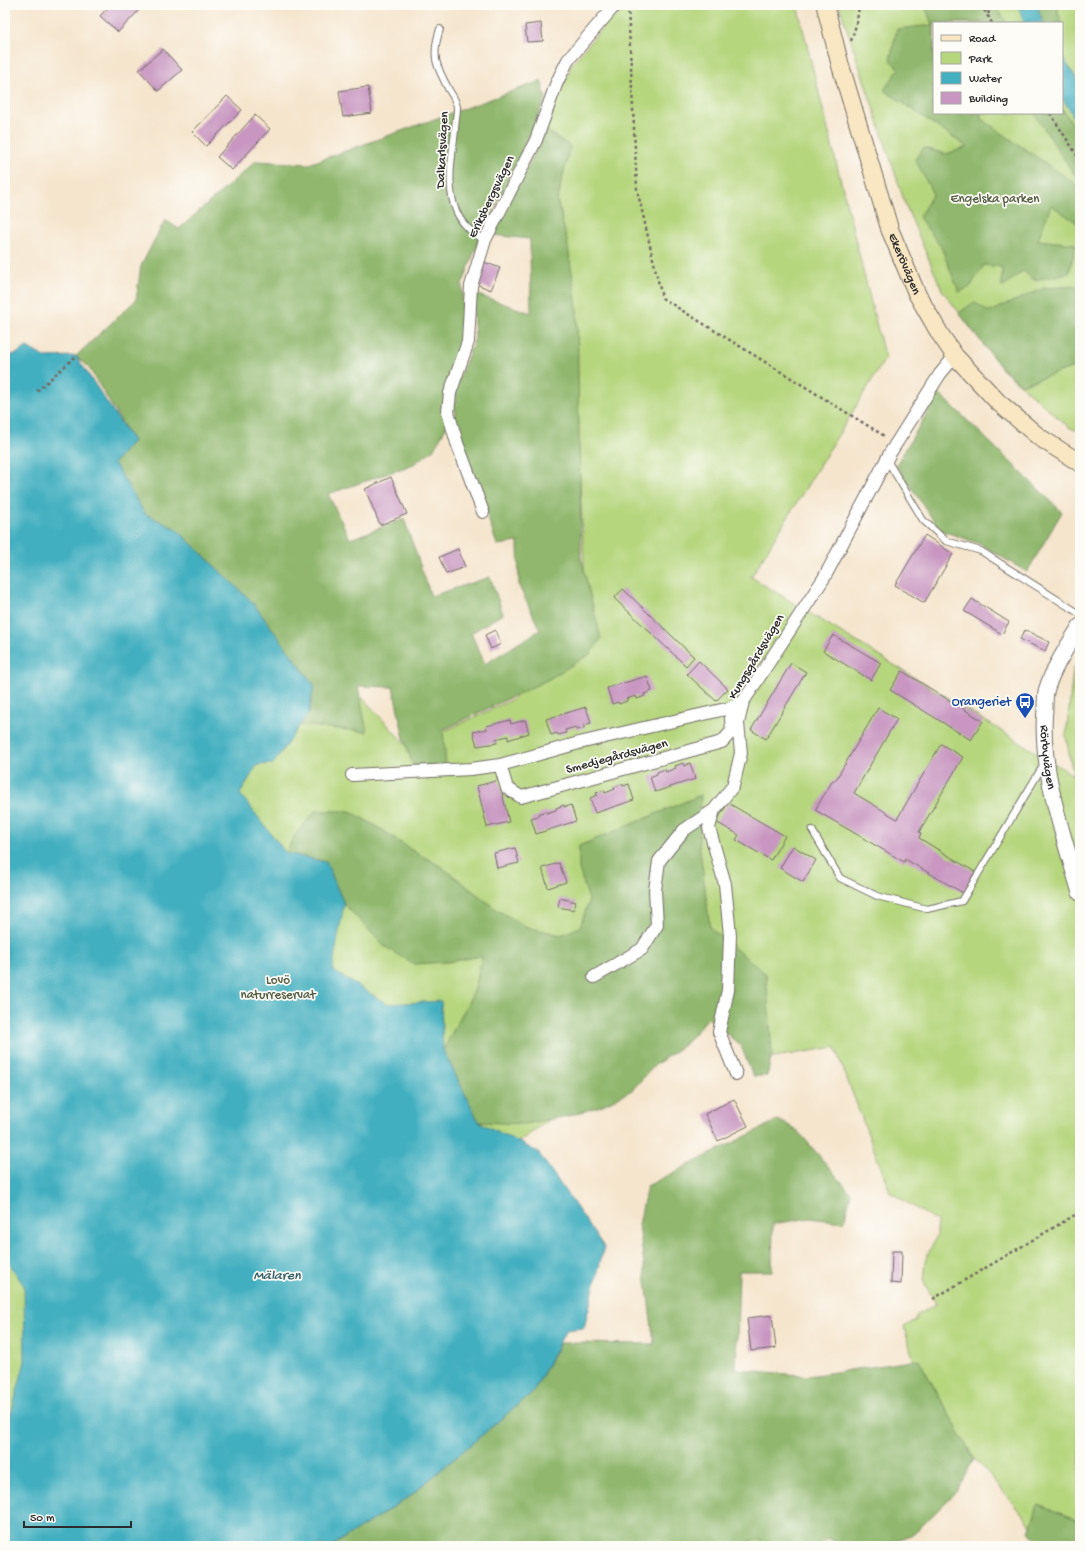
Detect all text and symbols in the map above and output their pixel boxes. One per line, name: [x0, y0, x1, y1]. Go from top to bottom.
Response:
legend: [933, 22, 1063, 114]
text: Road: [969, 33, 996, 47]
text: Park: [968, 53, 994, 67]
text: Water: [969, 73, 1003, 87]
text: Building: [968, 93, 1008, 107]
street label: Dalkarlsvägen: [433, 110, 453, 190]
street label: Eriksbergsvägen: [466, 153, 519, 241]
park label: Engelska parken: [950, 192, 1040, 207]
street label: Ekerövägen: [885, 231, 924, 298]
street label: Kungsgårdsvägen: [726, 611, 789, 702]
bus stop icon: Orangeriet: [1014, 691, 1036, 719]
place label: Orangeriet: [952, 695, 1013, 710]
street label: Rörbyvägen: [1037, 725, 1059, 792]
street label: Smedjegårdsvägen: [564, 736, 670, 778]
park label: Lovö naturreservat: [240, 973, 317, 1003]
water label: Mälaren: [253, 1268, 301, 1285]
scale bar: [24, 1503, 131, 1529]
text: 50 m: [30, 1512, 55, 1526]

